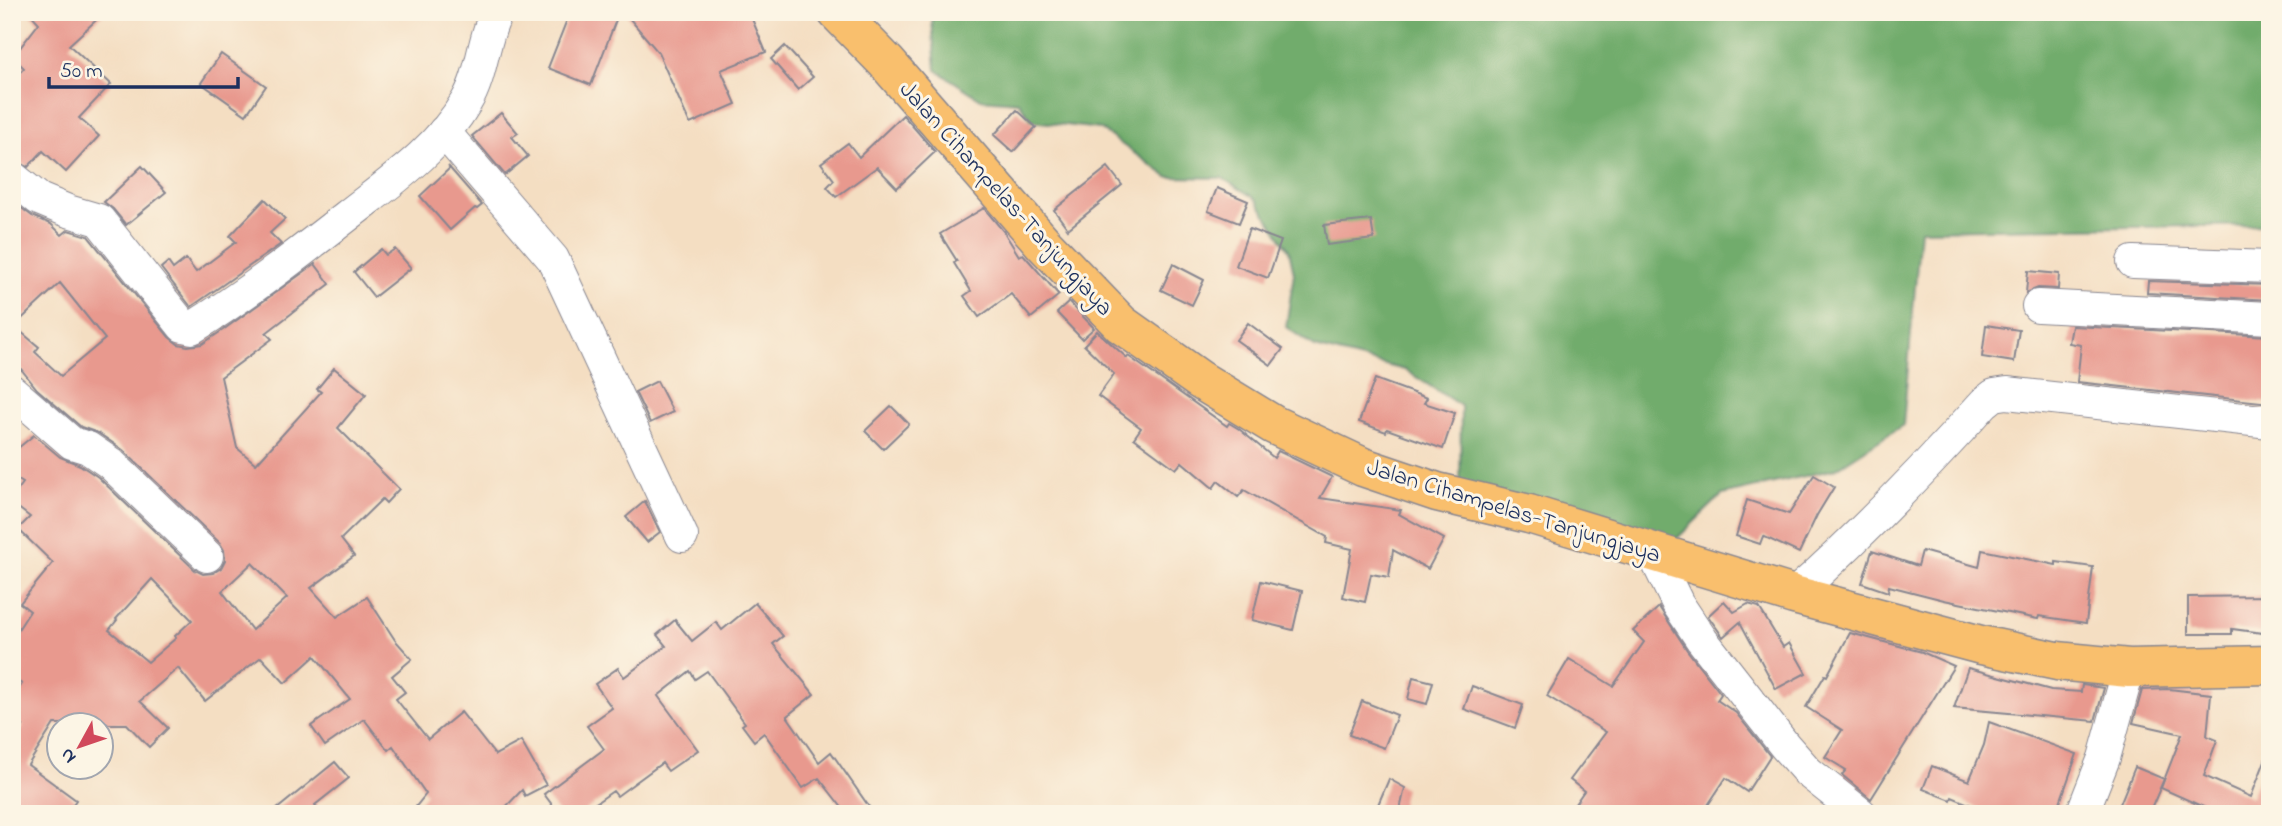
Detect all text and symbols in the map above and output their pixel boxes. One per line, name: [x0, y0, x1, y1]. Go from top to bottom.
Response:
scale bar: [49, 46, 238, 90]
text: 50 m: [60, 57, 103, 87]
street label: Jalan Cihampelas-Tanjungjaya: [889, 74, 1120, 326]
street label: Jalan Cihampelas-Tanjungjaya: [1362, 451, 1665, 575]
north arrow: [46, 710, 116, 780]
text: N: [54, 742, 83, 769]

